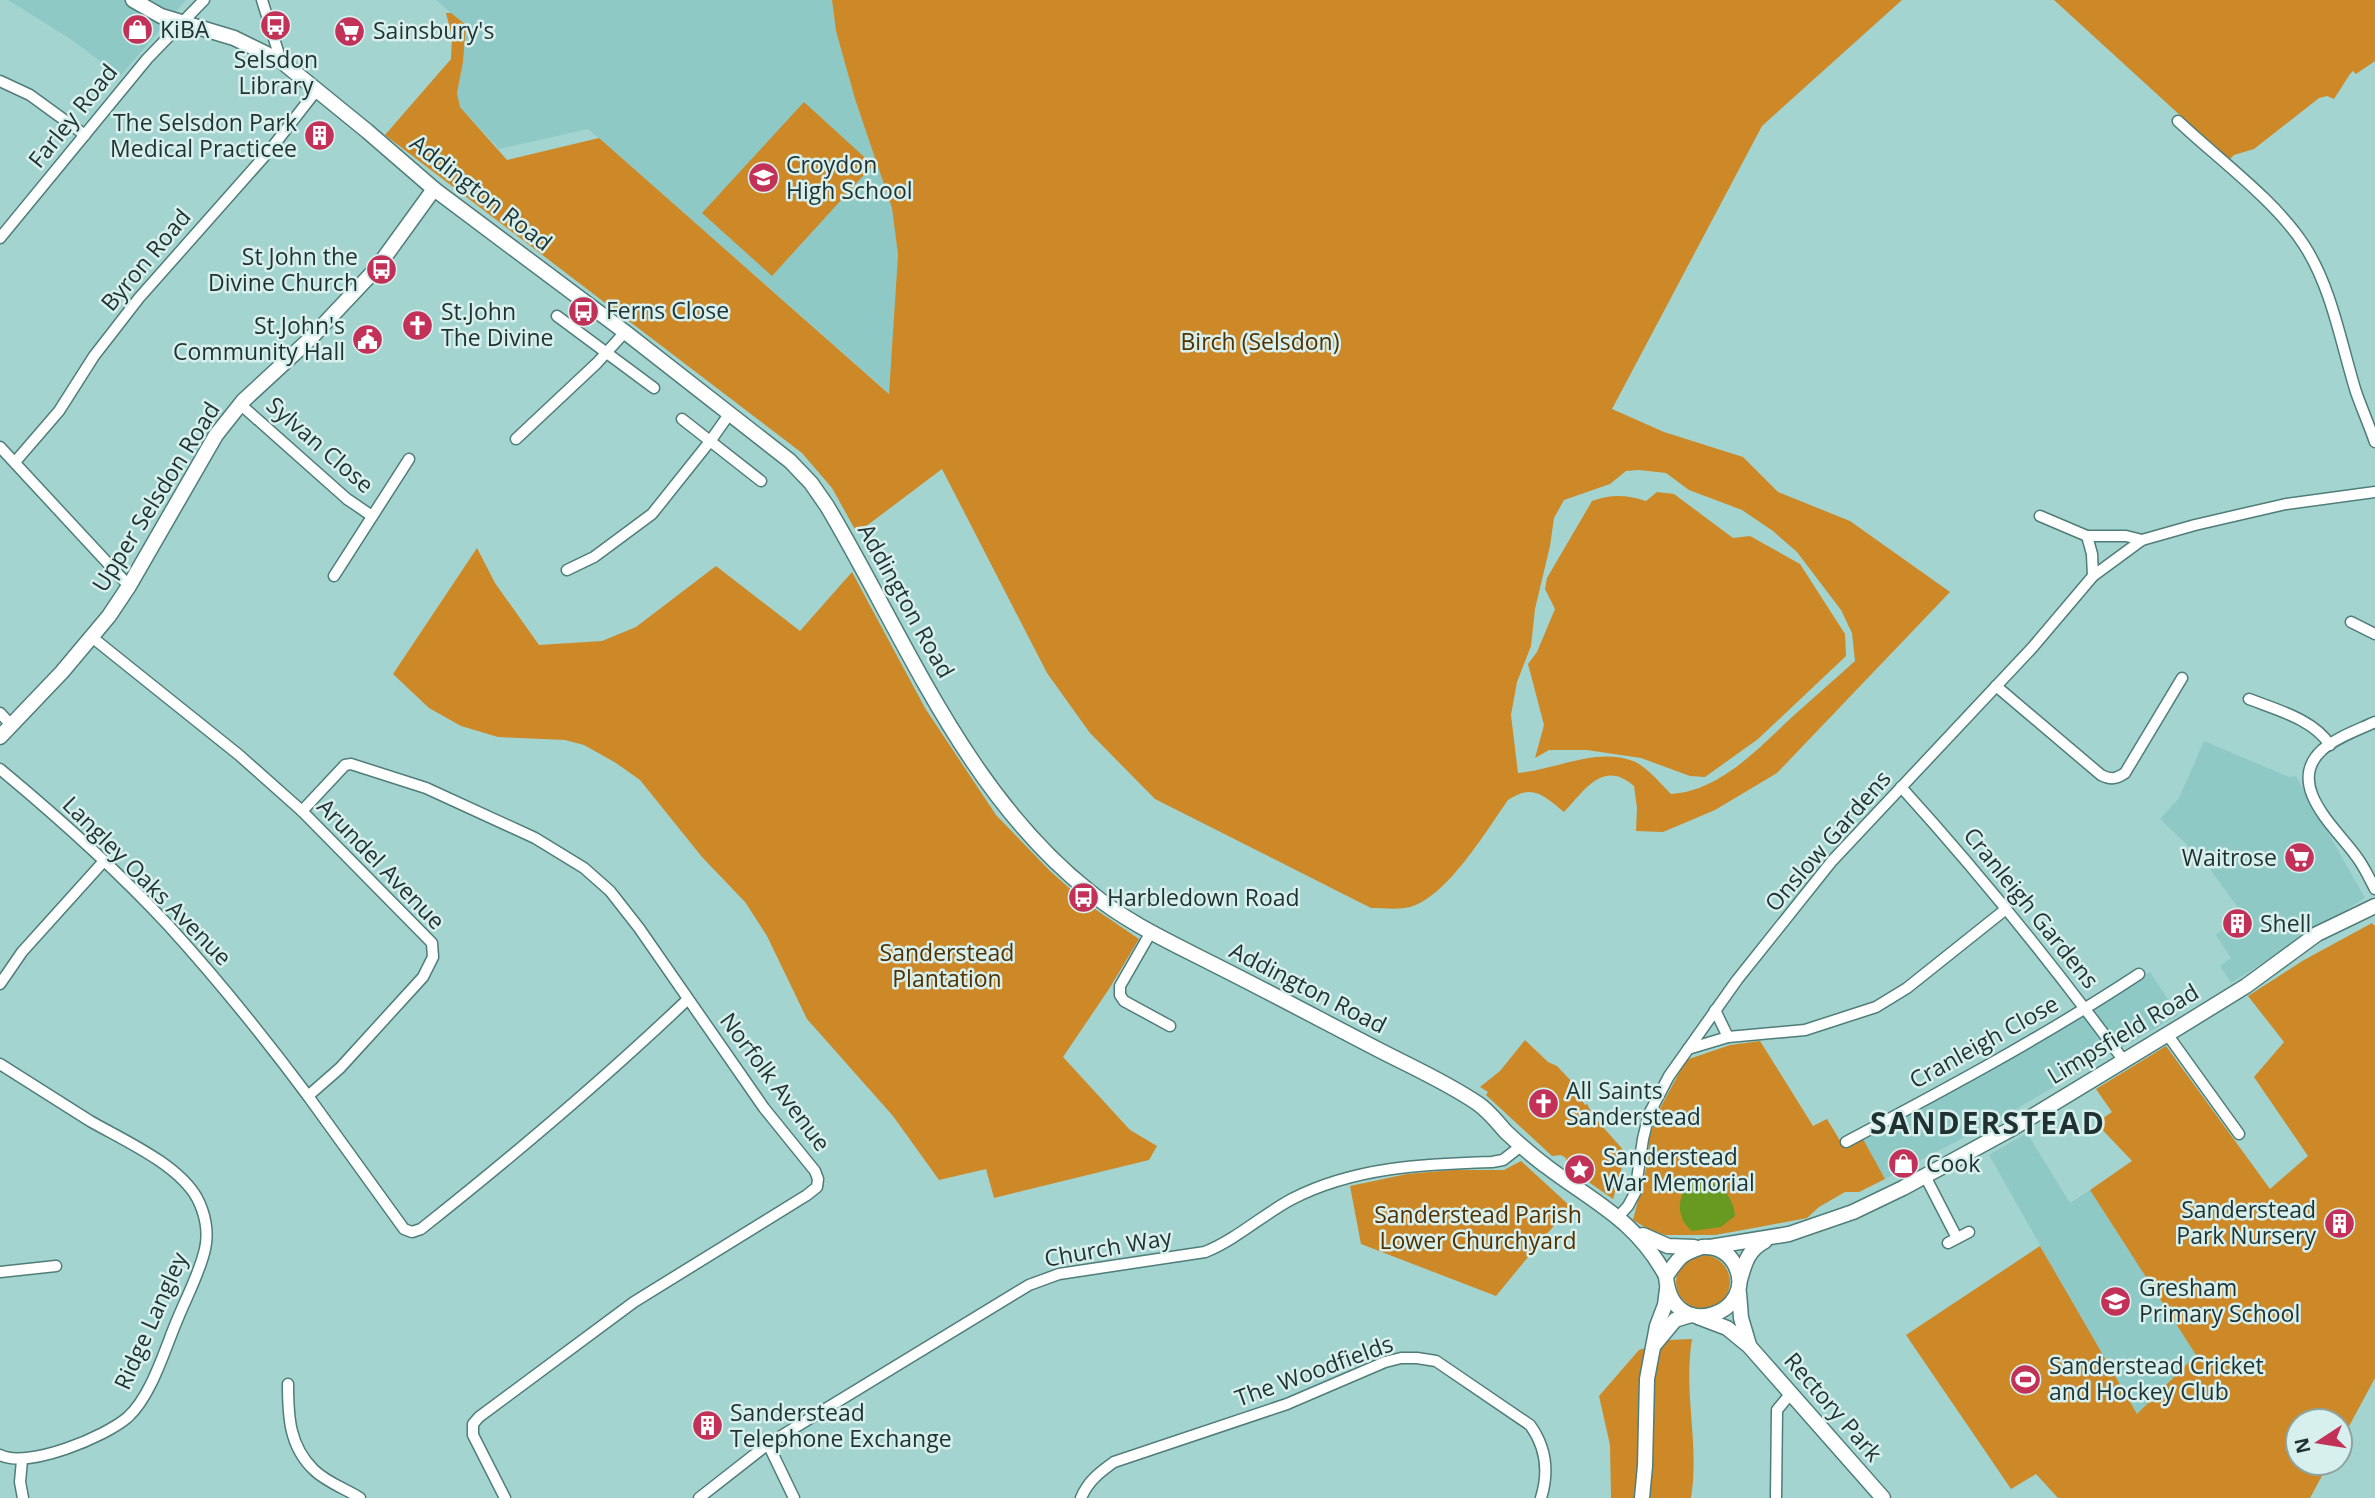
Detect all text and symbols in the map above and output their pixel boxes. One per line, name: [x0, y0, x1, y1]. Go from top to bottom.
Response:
bus stop icon: Selsdon Library: [259, 9, 293, 43]
shop icon: KiBA: [120, 13, 154, 47]
place label: KiBA: [160, 13, 210, 45]
supermarket icon: Sainsbury's: [333, 14, 367, 48]
place label: Sainsbury's: [373, 14, 494, 46]
place label: Selsdon Library: [234, 43, 318, 101]
street label: Farley Road: [20, 57, 124, 174]
place label: The Selsdon Park Medical Practicee: [110, 106, 297, 164]
building icon: The Selsdon Park Medical Practicee: [303, 119, 337, 153]
street label: Addington Road: [404, 127, 559, 258]
place label: Croydon High School: [786, 148, 913, 206]
school or university icon: Croydon High School: [746, 161, 780, 195]
street label: Byron Road: [93, 201, 198, 317]
place label: St John the Divine Church: [208, 240, 358, 298]
bus stop icon: St John the Divine Church: [364, 253, 398, 287]
bus stop icon: Ferns Close: [566, 294, 600, 328]
place label: Ferns Close: [606, 294, 729, 326]
place label: St.John The Divine: [441, 295, 553, 353]
church icon: St.John The Divine: [401, 308, 435, 342]
place label: St.John's Community Hall: [173, 309, 345, 367]
public building icon: St.John's Community Hall: [351, 322, 385, 356]
park label: Birch (Selsdon): [1180, 325, 1340, 357]
street label: Sylvan Close: [260, 389, 381, 500]
street label: Upper Selsdon Road: [84, 395, 227, 598]
street label: Addington Road: [851, 517, 963, 684]
street label: Onslow Gardens: [1757, 763, 1897, 918]
street label: Langley Oaks Avenue: [56, 789, 239, 972]
street label: Arundel Avenue: [311, 791, 453, 936]
street label: Cranleigh Gardens: [1957, 820, 2107, 995]
place label: Waitrose: [2182, 841, 2277, 873]
supermarket icon: Waitrose: [2283, 841, 2317, 875]
bus stop icon: Harbledown Road: [1067, 881, 1101, 915]
place label: Harbledown Road: [1107, 881, 1300, 913]
building icon: Shell: [2220, 907, 2254, 941]
place label: Shell: [2260, 907, 2311, 939]
street label: Addington Road: [1225, 934, 1392, 1040]
park label: Sanderstead Plantation: [880, 936, 1014, 994]
street label: Limpsfield Road: [2041, 975, 2204, 1091]
street label: Cranleigh Close: [1903, 987, 2064, 1095]
street label: Norfolk Avenue: [713, 1005, 839, 1157]
place label: All Saints Sanderstead: [1566, 1074, 1701, 1132]
church icon: All Saints Sanderstead: [1526, 1087, 1560, 1121]
district label: SANDERSTEAD: [1870, 1102, 2106, 1143]
place label: Sanderstead War Memorial: [1603, 1140, 1755, 1198]
shop icon: Cook: [1886, 1147, 1920, 1181]
place label: Cook: [1926, 1147, 1980, 1179]
place icon: Sanderstead War Memorial: [1563, 1153, 1597, 1187]
place label: Sanderstead Park Nursery: [2176, 1193, 2316, 1251]
park label: Sanderstead Parish Lower Churchyard: [1374, 1198, 1582, 1256]
building icon: Sanderstead Park Nursery: [2322, 1206, 2356, 1240]
street label: Church Way: [1042, 1220, 1174, 1274]
street label: Ridge Langley: [106, 1246, 195, 1394]
place label: Gresham Primary School: [2139, 1271, 2300, 1329]
school or university icon: Gresham Primary School: [2099, 1284, 2133, 1318]
street label: The Woodfields: [1230, 1327, 1397, 1413]
street label: Rectory Park: [1777, 1345, 1890, 1468]
place label: Sanderstead Cricket and Hockey Club: [2049, 1349, 2264, 1407]
sports icon: Sanderstead Cricket and Hockey Club: [2009, 1362, 2043, 1396]
place label: Sanderstead Telephone Exchange: [730, 1396, 952, 1454]
north arrow: [2284, 1407, 2354, 1477]
building icon: Sanderstead Telephone Exchange: [690, 1409, 724, 1443]
text: N: [2288, 1435, 2317, 1456]

